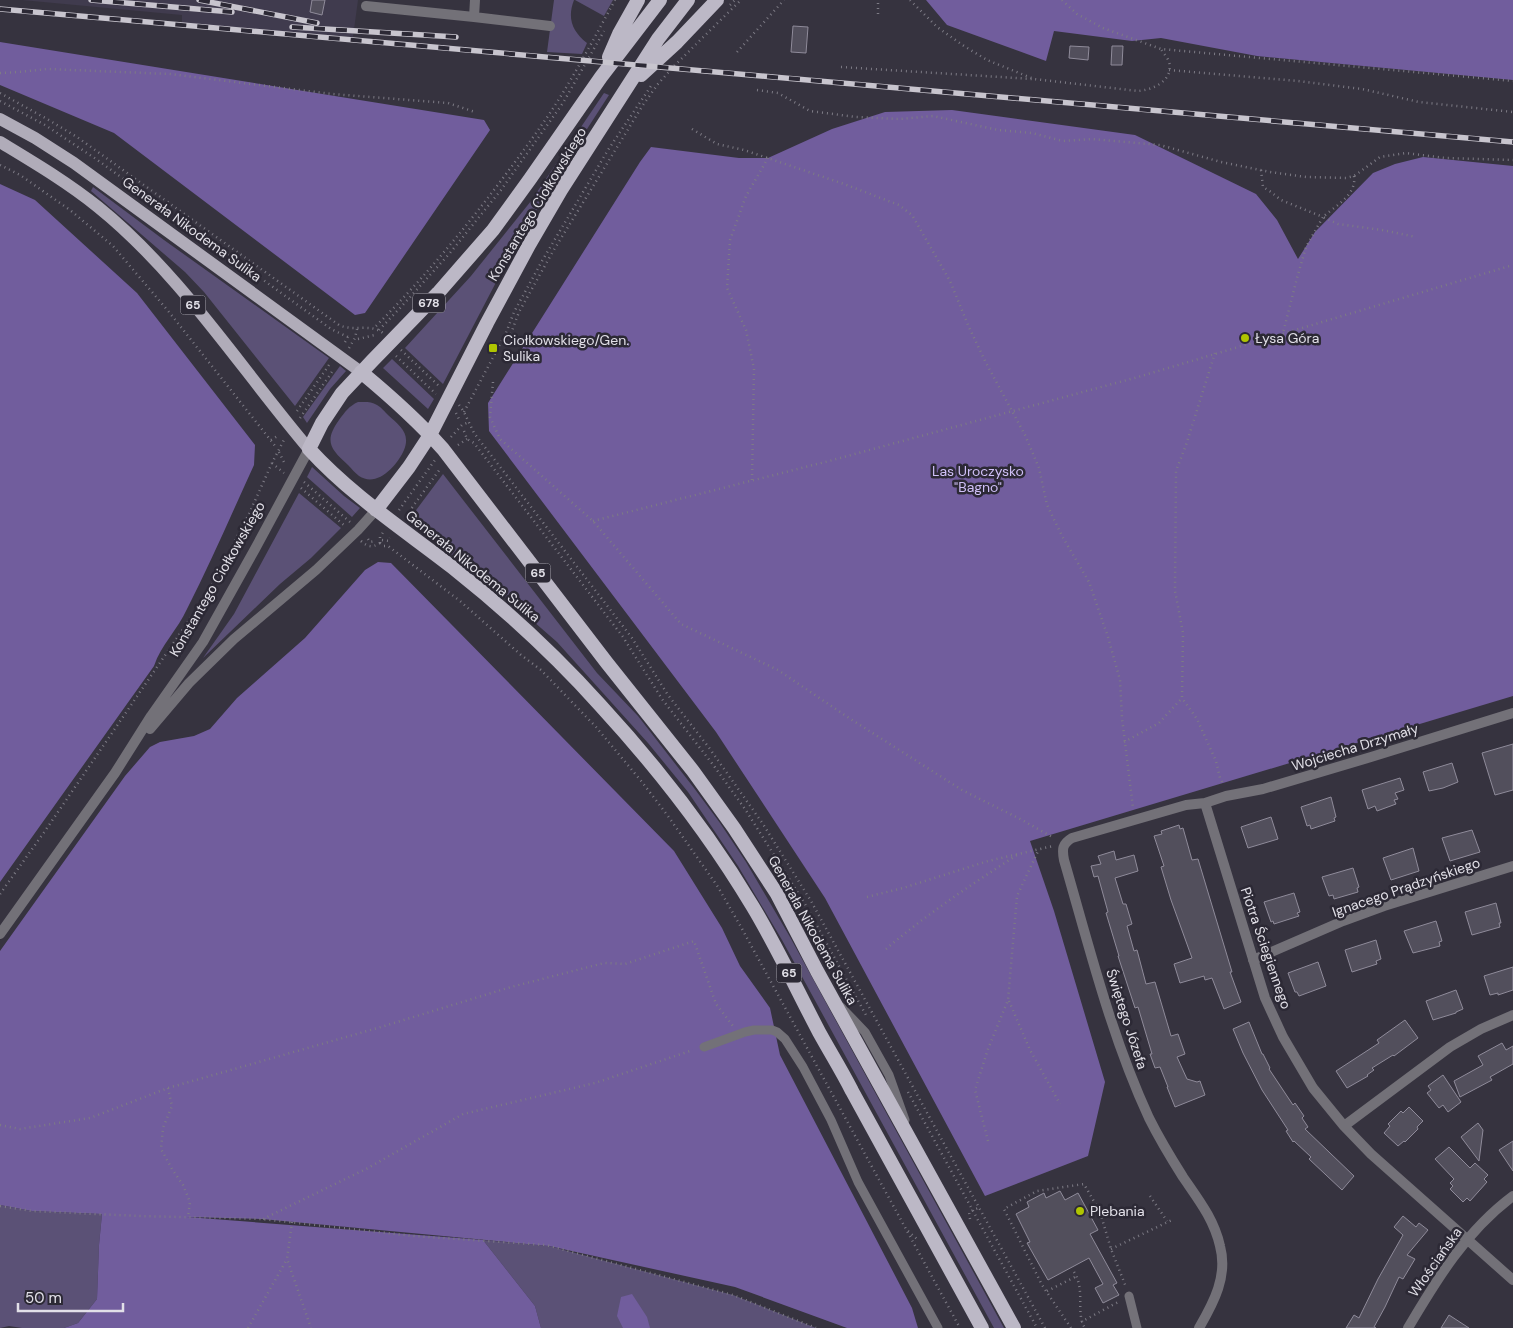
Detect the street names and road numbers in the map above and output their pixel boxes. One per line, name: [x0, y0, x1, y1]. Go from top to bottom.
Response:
street label: Konstantego Ciołkowskiego: [484, 124, 590, 284]
street label: Generała Nikodema Sulika: [119, 172, 265, 286]
road number: 678: [413, 294, 445, 312]
road number: 65: [180, 296, 206, 314]
street label: Konstantego Ciołkowskiego: [165, 498, 269, 660]
street label: Generała Nikodema Sulika: [402, 506, 544, 626]
road number: 65: [526, 564, 550, 582]
street label: Wojciecha Drzymały: [1289, 719, 1421, 775]
street label: Generała Nikodema Sulika: [764, 852, 862, 1008]
street label: Ignacego Prądzyńskiego: [1330, 853, 1482, 921]
street label: Piotra Ściegiennego: [1237, 885, 1295, 1011]
road number: 65: [776, 964, 802, 982]
street label: Świętego Józefa: [1102, 967, 1152, 1071]
street label: Włościańska: [1404, 1224, 1466, 1300]

